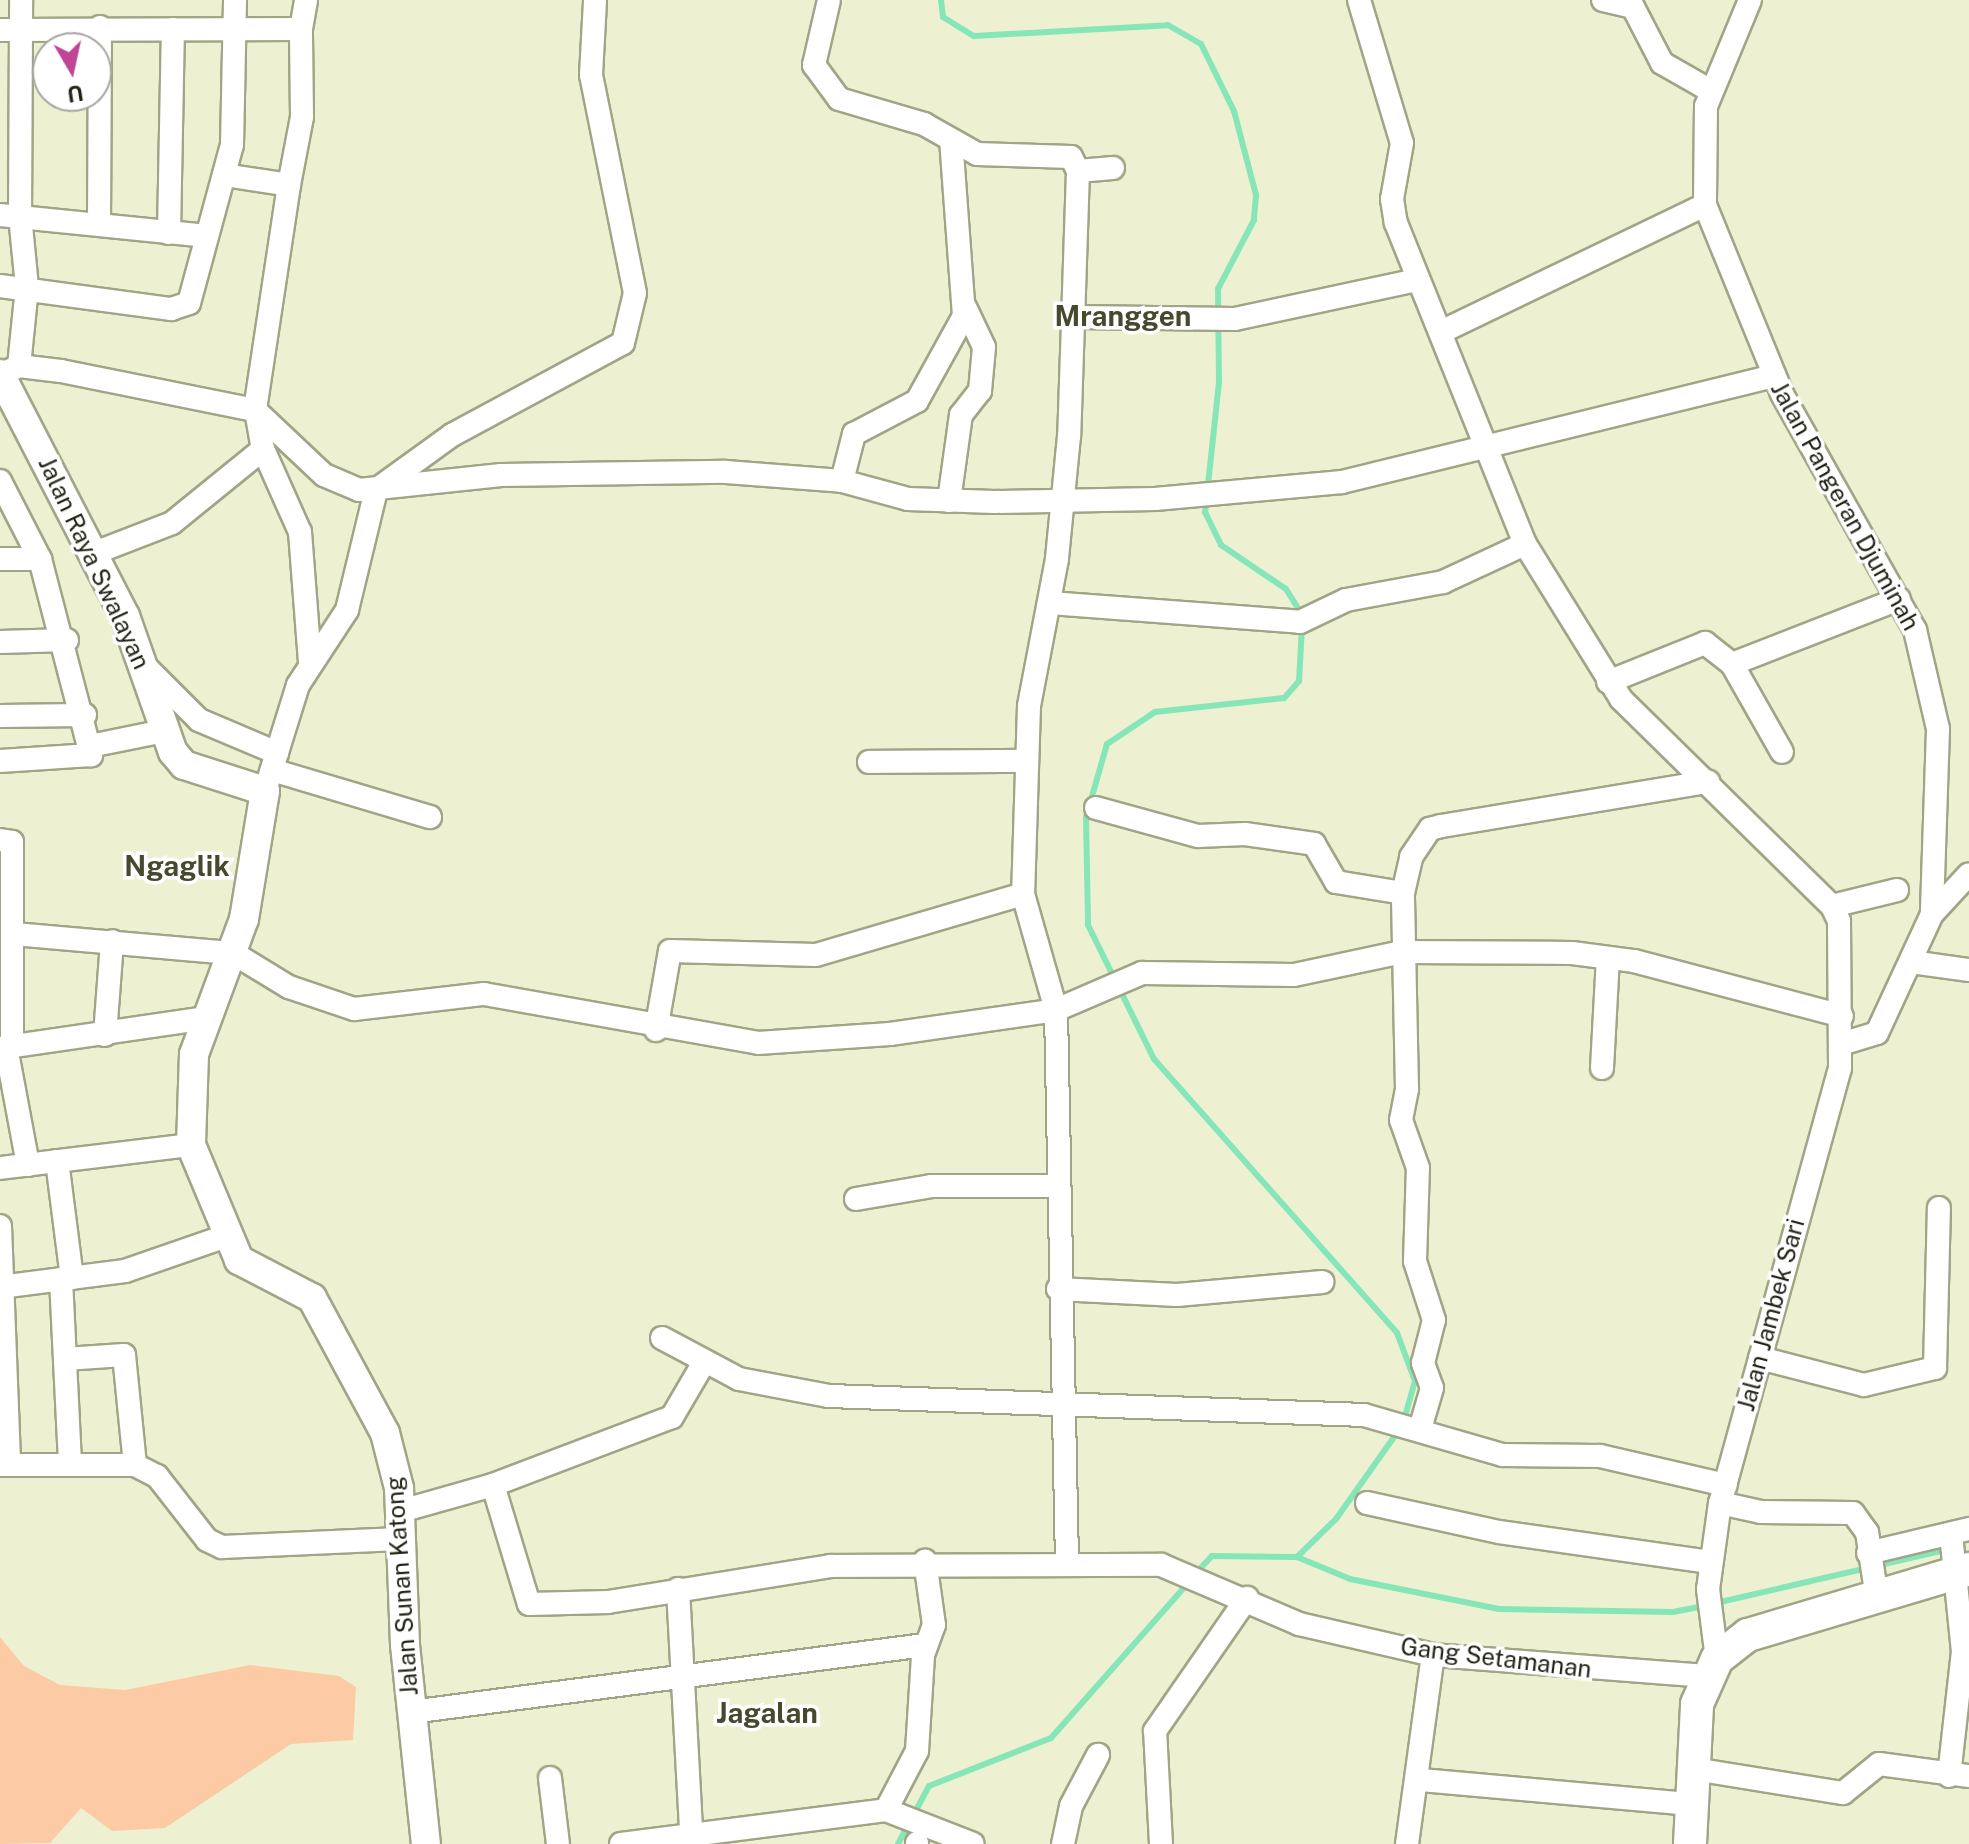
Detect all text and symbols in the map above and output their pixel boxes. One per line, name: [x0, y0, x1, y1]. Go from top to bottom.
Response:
north arrow: [32, 32, 112, 112]
text: U: [66, 80, 85, 108]
district label: Mranggen: [1055, 299, 1191, 333]
street label: Jalan Pangeran Djuminah: [1765, 377, 1925, 635]
street label: Jalan Raya Swalayan: [32, 452, 156, 674]
district label: Ngaglik: [124, 849, 230, 883]
street label: Jalan Jambek Sari: [1731, 1216, 1811, 1414]
street label: Jalan Sunan Katong: [380, 1475, 424, 1697]
street label: Gang Setamanan: [1399, 1632, 1593, 1684]
district label: Jagalan: [716, 1696, 818, 1730]

